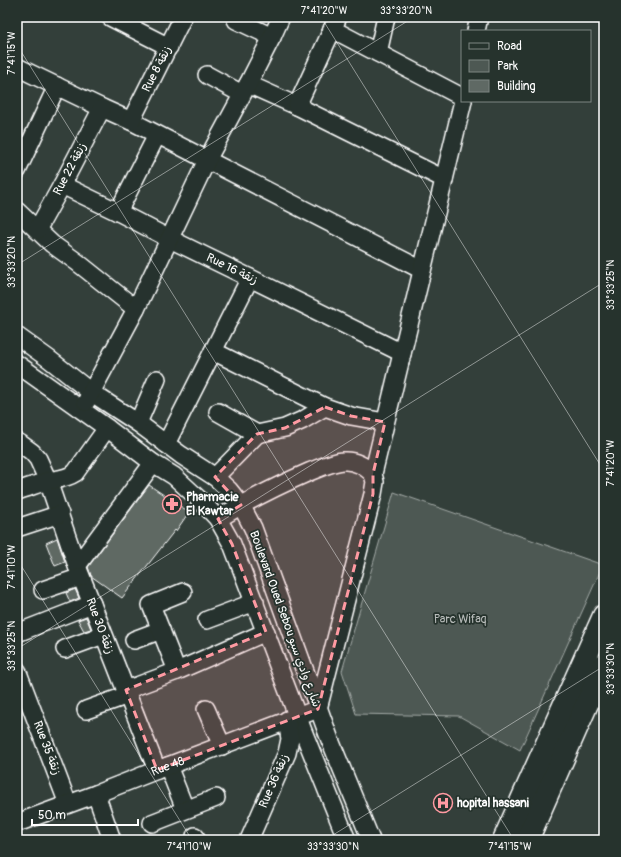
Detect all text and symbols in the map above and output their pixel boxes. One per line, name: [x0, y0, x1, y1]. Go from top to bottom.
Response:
text: 7°41'20"W: [301, 5, 348, 17]
text: 33°33'20"N: [380, 5, 432, 17]
legend: [461, 30, 591, 102]
text: 7°41'15"W: [6, 31, 18, 75]
text: Road: [497, 39, 522, 54]
street label: Rue 8 زنقة: [139, 43, 175, 95]
text: Park: [497, 59, 518, 74]
text: Building: [497, 79, 536, 94]
street label: Rue 22 زنقة: [50, 140, 90, 198]
text: 33°33'20"N: [6, 236, 18, 288]
street label: Rue 16 زنقة: [204, 250, 260, 288]
text: 33°33'25"N: [605, 260, 617, 310]
text: 7°41'20"W: [605, 439, 617, 486]
place label: Pharmacie El Kawtar: [186, 490, 240, 519]
pharmacy icon: Pharmacie El Kawtar: [161, 493, 183, 515]
street label: Boulevard Oued Sebou شارع وادي سبو: [245, 529, 324, 709]
text: 7°41'10"W: [6, 544, 18, 589]
street label: Rue 30 زنقة: [82, 596, 118, 656]
park label: Parc Wifaq: [434, 612, 487, 627]
text: 33°33'25"N: [6, 621, 18, 671]
text: 33°33'30"N: [605, 643, 617, 695]
street label: Rue 35 زنقة: [30, 719, 64, 777]
street label: Rue 36 زنقة: [256, 752, 292, 810]
street label: Rue 48: [149, 753, 186, 779]
hospital icon: hopital hassani: [432, 792, 454, 814]
place label: hopital hassani: [457, 796, 529, 811]
scale bar: [32, 801, 138, 827]
text: 50 m: [38, 808, 66, 823]
text: 7°41'10"W: [167, 841, 212, 853]
text: 33°33'30"N: [307, 841, 359, 853]
text: 7°41'15"W: [488, 841, 532, 853]

